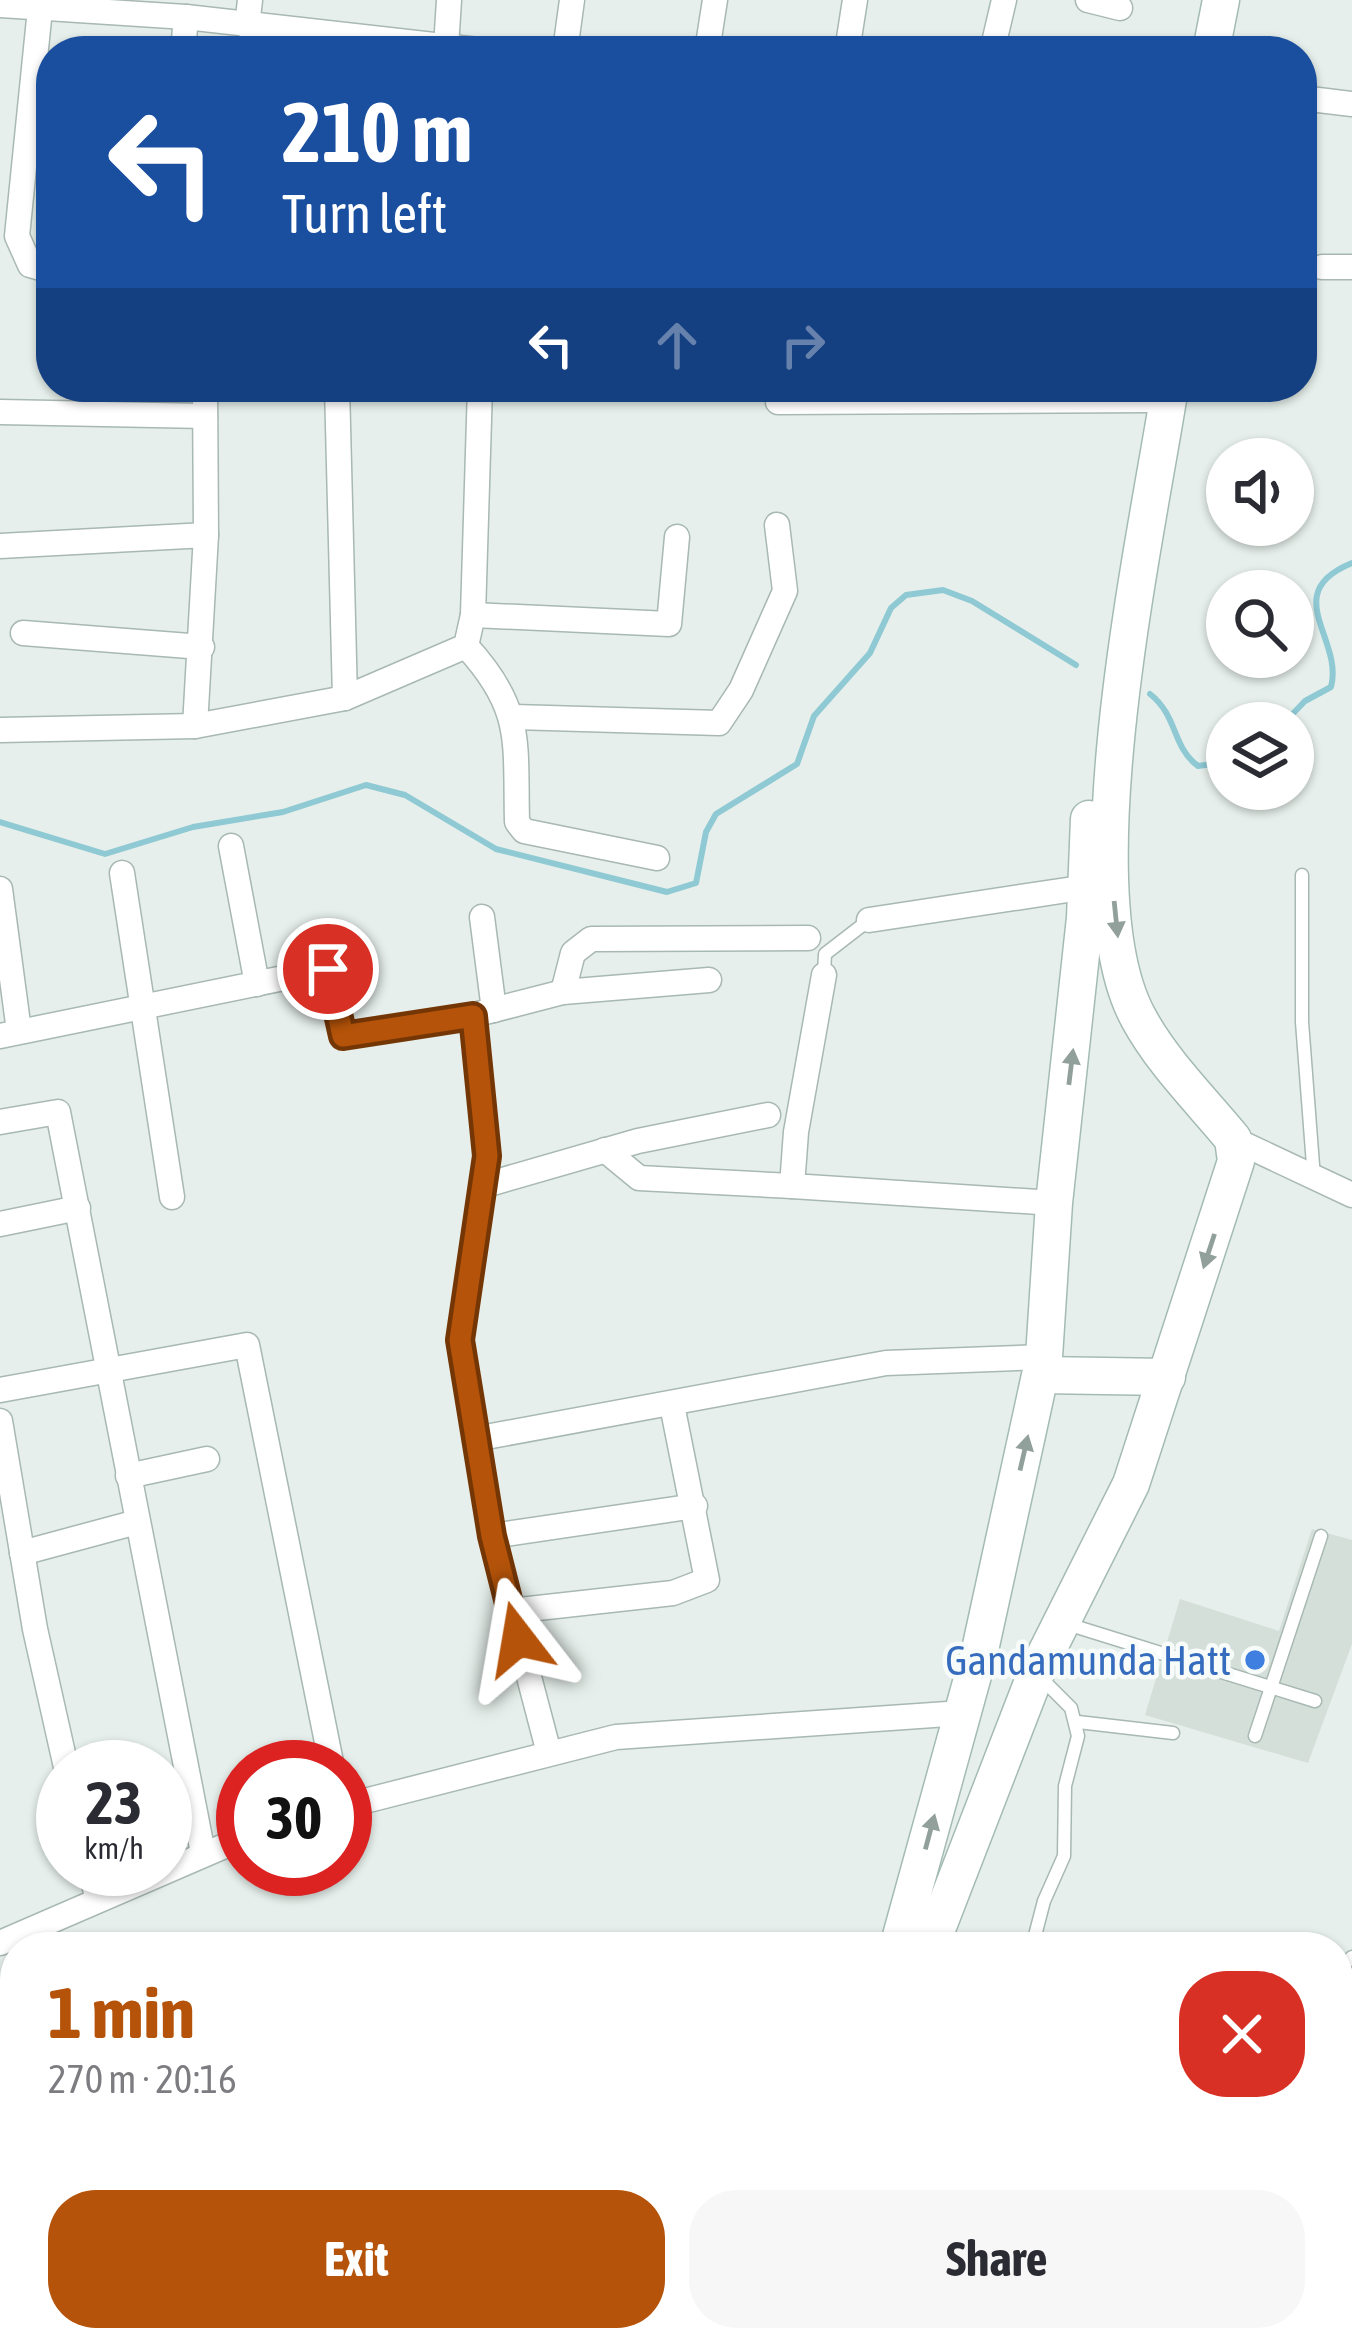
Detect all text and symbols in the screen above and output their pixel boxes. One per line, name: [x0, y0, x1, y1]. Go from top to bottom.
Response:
icon: left: [84, 84, 240, 240]
text: 210 m: [282, 84, 472, 180]
text: Turn left: [282, 183, 447, 244]
icon: left: [518, 312, 584, 378]
icon: ahead: [644, 312, 710, 378]
icon: right: [770, 312, 836, 378]
map controls: [1206, 438, 1314, 810]
button: sound: [1206, 438, 1314, 546]
button: search: [1206, 570, 1314, 678]
button: layers: [1206, 702, 1314, 810]
one-way arrow: [1107, 901, 1126, 938]
pin: [277, 918, 379, 1020]
icon: arrive: [295, 936, 361, 1002]
one-way arrow: [1061, 1048, 1080, 1085]
one-way arrow: [1198, 1233, 1217, 1270]
one-way arrow: [1015, 1434, 1034, 1472]
position arrow: [455, 1576, 581, 1702]
place label: Gandamunda Hatt: [945, 1636, 1231, 1684]
marker: Gandamunda Hatt: [1242, 1647, 1268, 1673]
speed limit sign: 30: [216, 1740, 372, 1896]
text: 23: [86, 1768, 142, 1837]
one-way arrow: [921, 1813, 940, 1850]
text: km/h: [84, 1831, 144, 1865]
text: 1 min: [48, 1971, 195, 2053]
button: close: [1179, 1971, 1305, 2097]
text: 270 m · 20:16: [48, 2057, 237, 2101]
button: Exit: [48, 2190, 665, 2328]
button: Share: [689, 2190, 1305, 2328]

